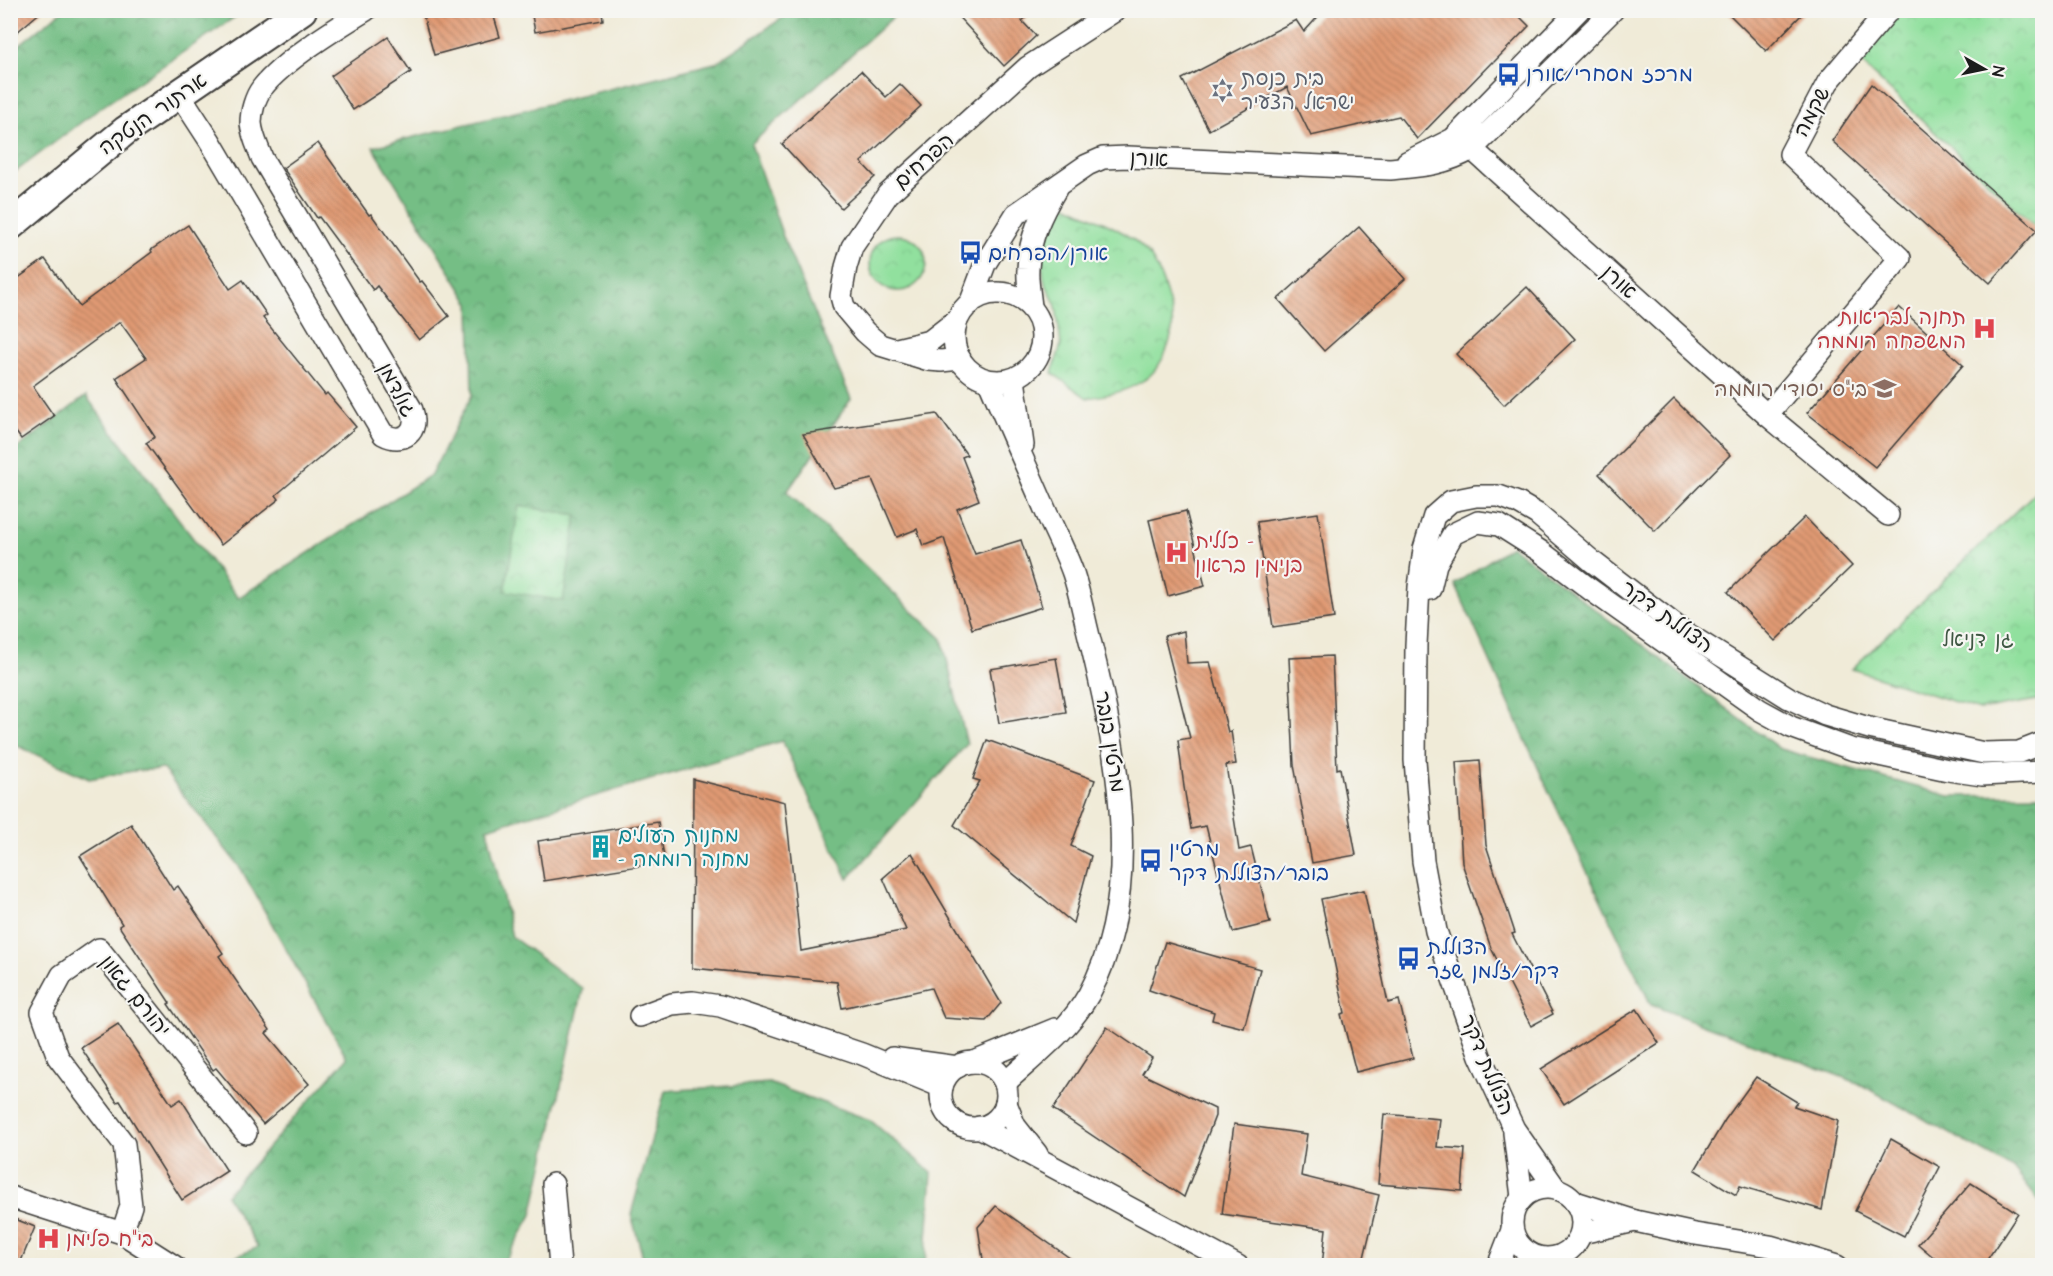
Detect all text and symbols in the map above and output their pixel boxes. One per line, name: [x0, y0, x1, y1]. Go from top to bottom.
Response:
north arrow: [1954, 39, 2014, 99]
place label: מרכז מסחרי/אורן: [1526, 60, 1693, 89]
bus stop icon: מרכז מסחרי/אורן: [1495, 61, 1521, 87]
place label: בית כנסת ישראל הצעיר: [1241, 64, 1354, 117]
text: N: [1986, 65, 2009, 78]
street label: ארתור הנטקה: [93, 66, 213, 162]
synagogue icon: בית כנסת ישראל הצעיר: [1210, 77, 1236, 103]
street label: שקמה: [1787, 82, 1837, 142]
street label: הפרחים: [888, 126, 960, 196]
street label: אורן: [1129, 144, 1169, 174]
place label: אורן/הפרחים: [988, 239, 1108, 268]
bus stop icon: אורן/הפרחים: [957, 240, 983, 266]
street label: אורן: [1595, 258, 1643, 306]
place label: תחנה לבריאות המשפחה רוממה: [1817, 303, 1966, 356]
hospital icon: תחנה לבריאות המשפחה רוממה: [1971, 316, 1997, 342]
street label: גולדמן: [371, 358, 423, 422]
place label: בי"ס יסודי רוממה: [1714, 375, 1867, 404]
school or university icon: בי"ס יסודי רוממה: [1872, 376, 1898, 402]
place label: כללית - בנימין בראון: [1194, 527, 1303, 580]
hospital icon: כללית - בנימין בראון: [1164, 540, 1190, 566]
street label: הצוללת דקר: [1615, 574, 1719, 660]
park label: גן דניאל: [1942, 625, 2014, 654]
street label: מרטין בובר: [1088, 689, 1132, 795]
place label: מחנות העולים - מחנה רוממה: [618, 821, 749, 874]
building icon: מחנות העולים - מחנה רוממה: [587, 834, 613, 860]
place label: מרטין בובר/הצוללת דקר: [1169, 835, 1329, 888]
bus stop icon: מרטין בובר/הצוללת דקר: [1138, 848, 1164, 874]
place label: הצוללת דקר/זלמן שזר: [1426, 933, 1559, 986]
bus stop icon: הצוללת דקר/זלמן שזר: [1396, 946, 1422, 972]
street label: יהורם גאון: [93, 949, 177, 1043]
street label: הצוללת דקר: [1453, 1010, 1521, 1120]
place label: בי"ח פלימן: [66, 1225, 154, 1254]
hospital icon: בי"ח פלימן: [35, 1226, 61, 1252]

